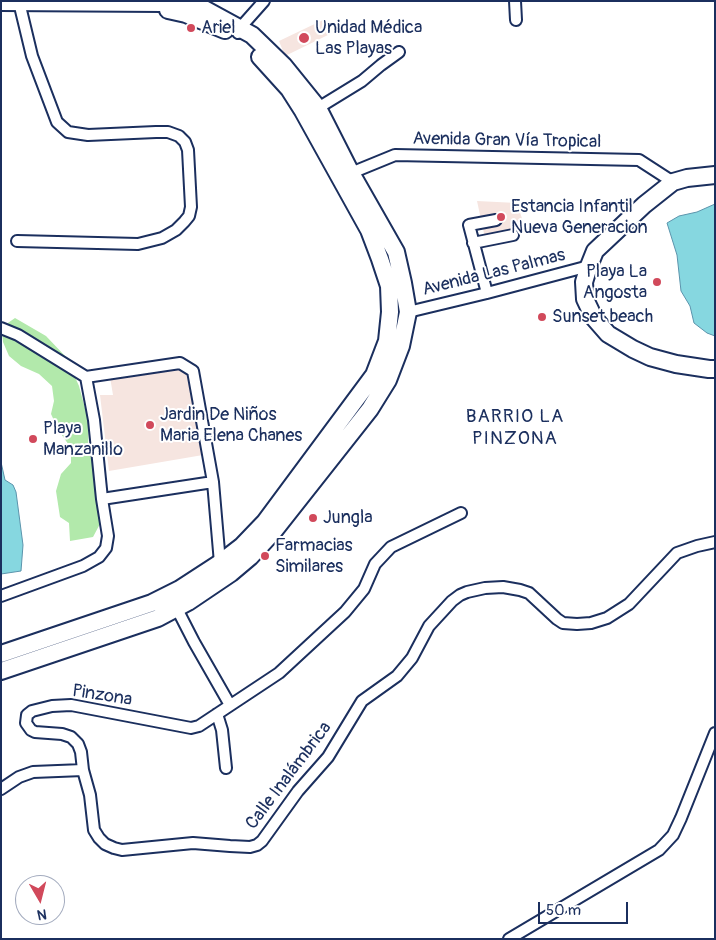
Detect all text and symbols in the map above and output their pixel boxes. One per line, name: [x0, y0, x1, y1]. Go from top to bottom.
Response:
place label: Ariel: [201, 17, 235, 39]
place label: Unidad Médica Las Playas: [315, 17, 422, 59]
marker: Ariel: [185, 22, 197, 34]
marker: Unidad Médica Las Playas: [297, 31, 311, 45]
street label: Avenida Gran Vía Tropical: [412, 129, 602, 153]
place label: Estancia Infantil Nueva Generacion: [511, 196, 648, 238]
marker: Estancia Infantil Nueva Generacion: [495, 211, 507, 223]
street label: Avenida Las Palmas: [420, 245, 568, 301]
place label: Playa La Angosta: [583, 261, 647, 304]
marker: Playa La Angosta: [651, 276, 663, 288]
place label: Sunset beach: [552, 306, 653, 328]
marker: Sunset beach: [536, 311, 548, 323]
place label: Jardin De Niños Maria Elena Chanes: [160, 404, 302, 446]
district label: BARRIO LA PINZONA: [465, 406, 565, 450]
place label: Playa Manzanillo: [43, 418, 123, 460]
marker: Jardin De Niños Maria Elena Chanes: [144, 419, 156, 431]
marker: Playa Manzanillo: [27, 433, 39, 445]
place label: Jungla: [323, 507, 373, 529]
marker: Jungla: [307, 512, 319, 524]
place label: Farmacias Similares: [275, 535, 353, 578]
marker: Farmacias Similares: [259, 550, 271, 562]
street label: Pinzona: [70, 681, 134, 711]
street label: Calle Inalámbrica: [242, 718, 336, 834]
north arrow: [15, 875, 65, 925]
scale bar: [541, 892, 631, 924]
text: 50 m: [546, 901, 581, 920]
text: N: [36, 905, 48, 923]

